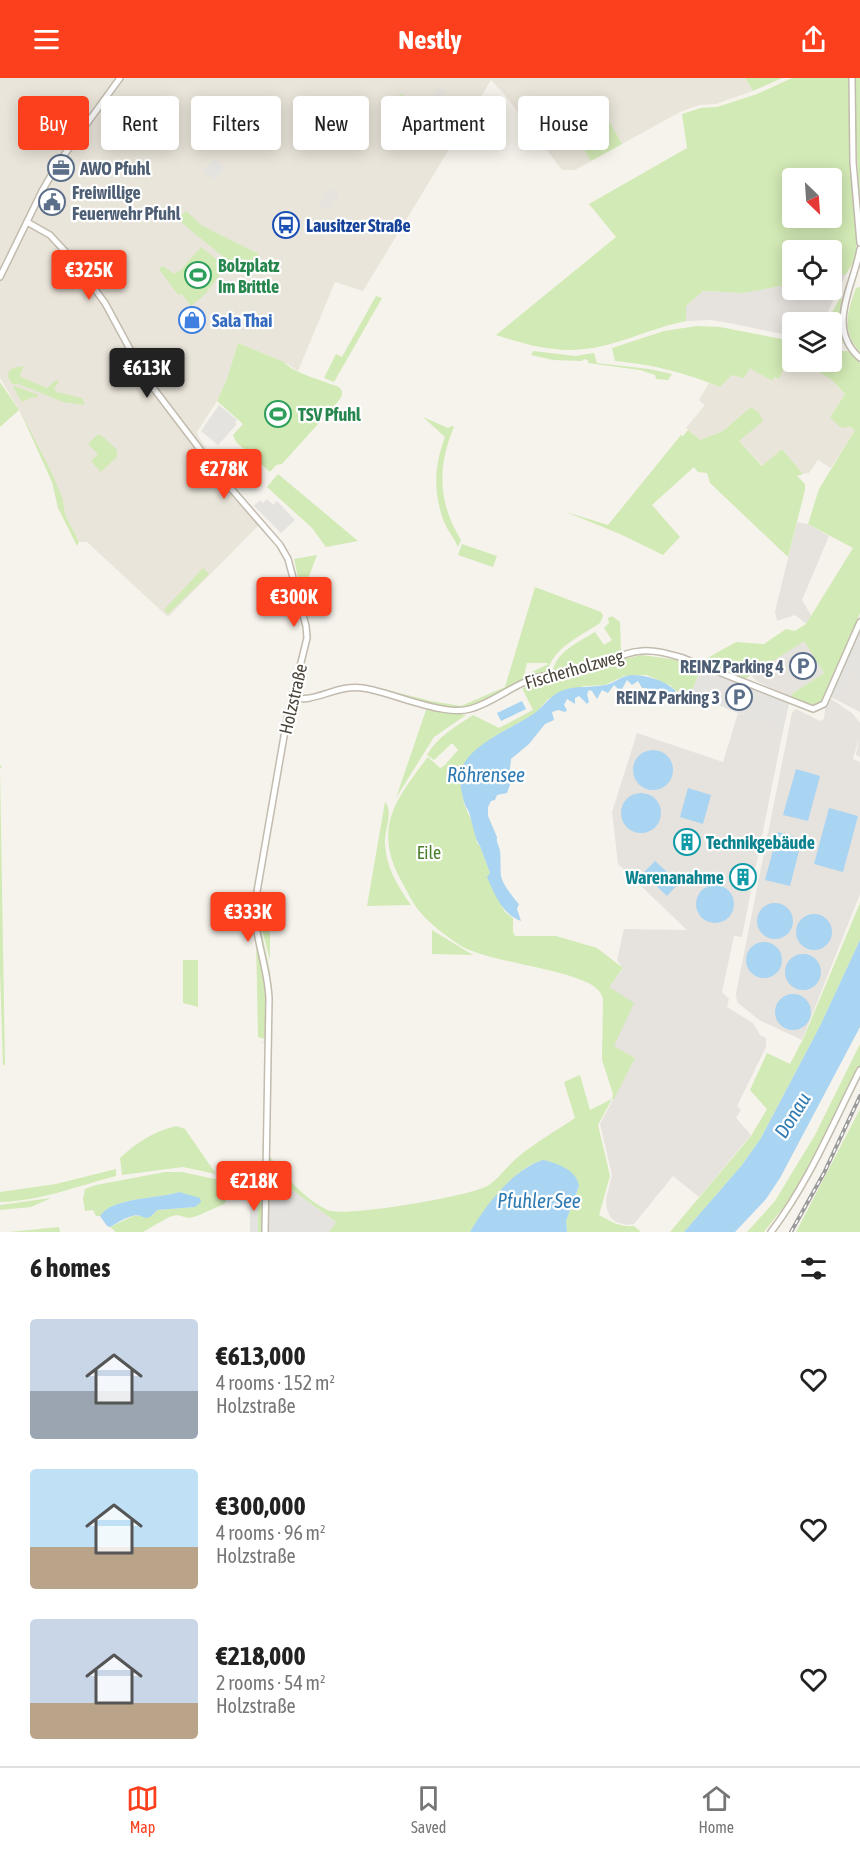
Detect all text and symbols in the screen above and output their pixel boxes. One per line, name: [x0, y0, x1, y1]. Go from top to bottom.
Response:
icon: menu: [30, 23, 63, 56]
icon: share: [797, 23, 830, 56]
text: Nestly: [398, 24, 462, 55]
chip: Buy: [18, 96, 89, 150]
chip: Rent: [101, 96, 179, 150]
chip: Filters: [191, 96, 281, 150]
chip: New: [293, 96, 369, 150]
chip: Apartment: [381, 96, 506, 150]
chip: House: [518, 96, 609, 150]
office icon: AWO Pfuhl: [46, 153, 76, 183]
place label: AWO Pfuhl: [79, 158, 151, 179]
north arrow: [782, 168, 842, 228]
map controls: [782, 168, 842, 372]
place label: Freiwillige Feuerwehr Pfuhl: [72, 182, 181, 224]
public building icon: Freiwillige Feuerwehr Pfuhl: [37, 187, 67, 217]
bus stop icon: Lausitzer Straße: [271, 210, 301, 240]
place label: Lausitzer Straße: [306, 215, 411, 236]
button: locate: [782, 240, 842, 300]
pin: €325K: [47, 250, 131, 301]
place label: Bolzplatz Im Brittle: [218, 255, 280, 297]
text: €325K: [66, 258, 113, 281]
sports icon: Bolzplatz Im Brittle: [183, 260, 213, 290]
shop icon: Sala Thai: [177, 305, 207, 335]
place label: Sala Thai: [212, 310, 272, 331]
button: layers: [782, 312, 842, 372]
pin: €613K: [105, 348, 189, 399]
text: €613K: [124, 356, 171, 379]
sports icon: TSV Pfuhl: [263, 399, 293, 429]
place label: TSV Pfuhl: [298, 404, 361, 425]
pin: €278K: [182, 449, 266, 500]
text: €278K: [201, 457, 248, 480]
pin: €300K: [252, 577, 336, 628]
text: €300K: [271, 585, 318, 608]
street label: Fischerholzweg: [522, 645, 626, 693]
parking icon: REINZ Parking 4: [788, 651, 818, 681]
place label: REINZ Parking 4: [680, 656, 784, 677]
street label: Holzstraße: [275, 662, 311, 736]
parking icon: REINZ Parking 3: [724, 682, 754, 712]
place label: REINZ Parking 3: [616, 687, 720, 708]
water label: Röhrensee: [447, 763, 525, 786]
building icon: Technikgebäude: [672, 827, 702, 857]
place label: Technikgebäude: [706, 832, 815, 853]
park label: Eile: [417, 842, 441, 863]
building icon: Warenanahme: [728, 862, 758, 892]
place label: Warenanahme: [625, 867, 724, 888]
pin: €333K: [206, 892, 290, 943]
text: €333K: [225, 900, 272, 923]
water label: Donau: [769, 1088, 815, 1142]
pin: €218K: [212, 1161, 296, 1212]
text: €218K: [231, 1169, 278, 1192]
water label: Pfuhler See: [497, 1189, 581, 1212]
icon: filters: [797, 1252, 830, 1285]
text: 6 homes: [30, 1253, 110, 1283]
text: €613,000: [216, 1341, 306, 1371]
icon: home: [78, 1343, 150, 1415]
icon: heart: [797, 1363, 830, 1396]
text: 4 rooms · 152 m²: [216, 1371, 335, 1394]
text: Holzstraße: [216, 1394, 296, 1417]
text: €300,000: [216, 1491, 306, 1521]
icon: home: [78, 1493, 150, 1565]
icon: heart: [797, 1513, 830, 1546]
text: 4 rooms · 96 m²: [216, 1521, 326, 1544]
text: Holzstraße: [216, 1544, 296, 1567]
text: €218,000: [216, 1641, 306, 1671]
icon: home: [78, 1643, 150, 1715]
icon: heart: [797, 1663, 830, 1696]
text: 2 rooms · 54 m²: [216, 1671, 326, 1694]
text: Holzstraße: [216, 1694, 296, 1717]
tab: Map: [126, 1782, 159, 1836]
tab: Saved: [411, 1782, 446, 1836]
tab: Home: [698, 1782, 734, 1836]

